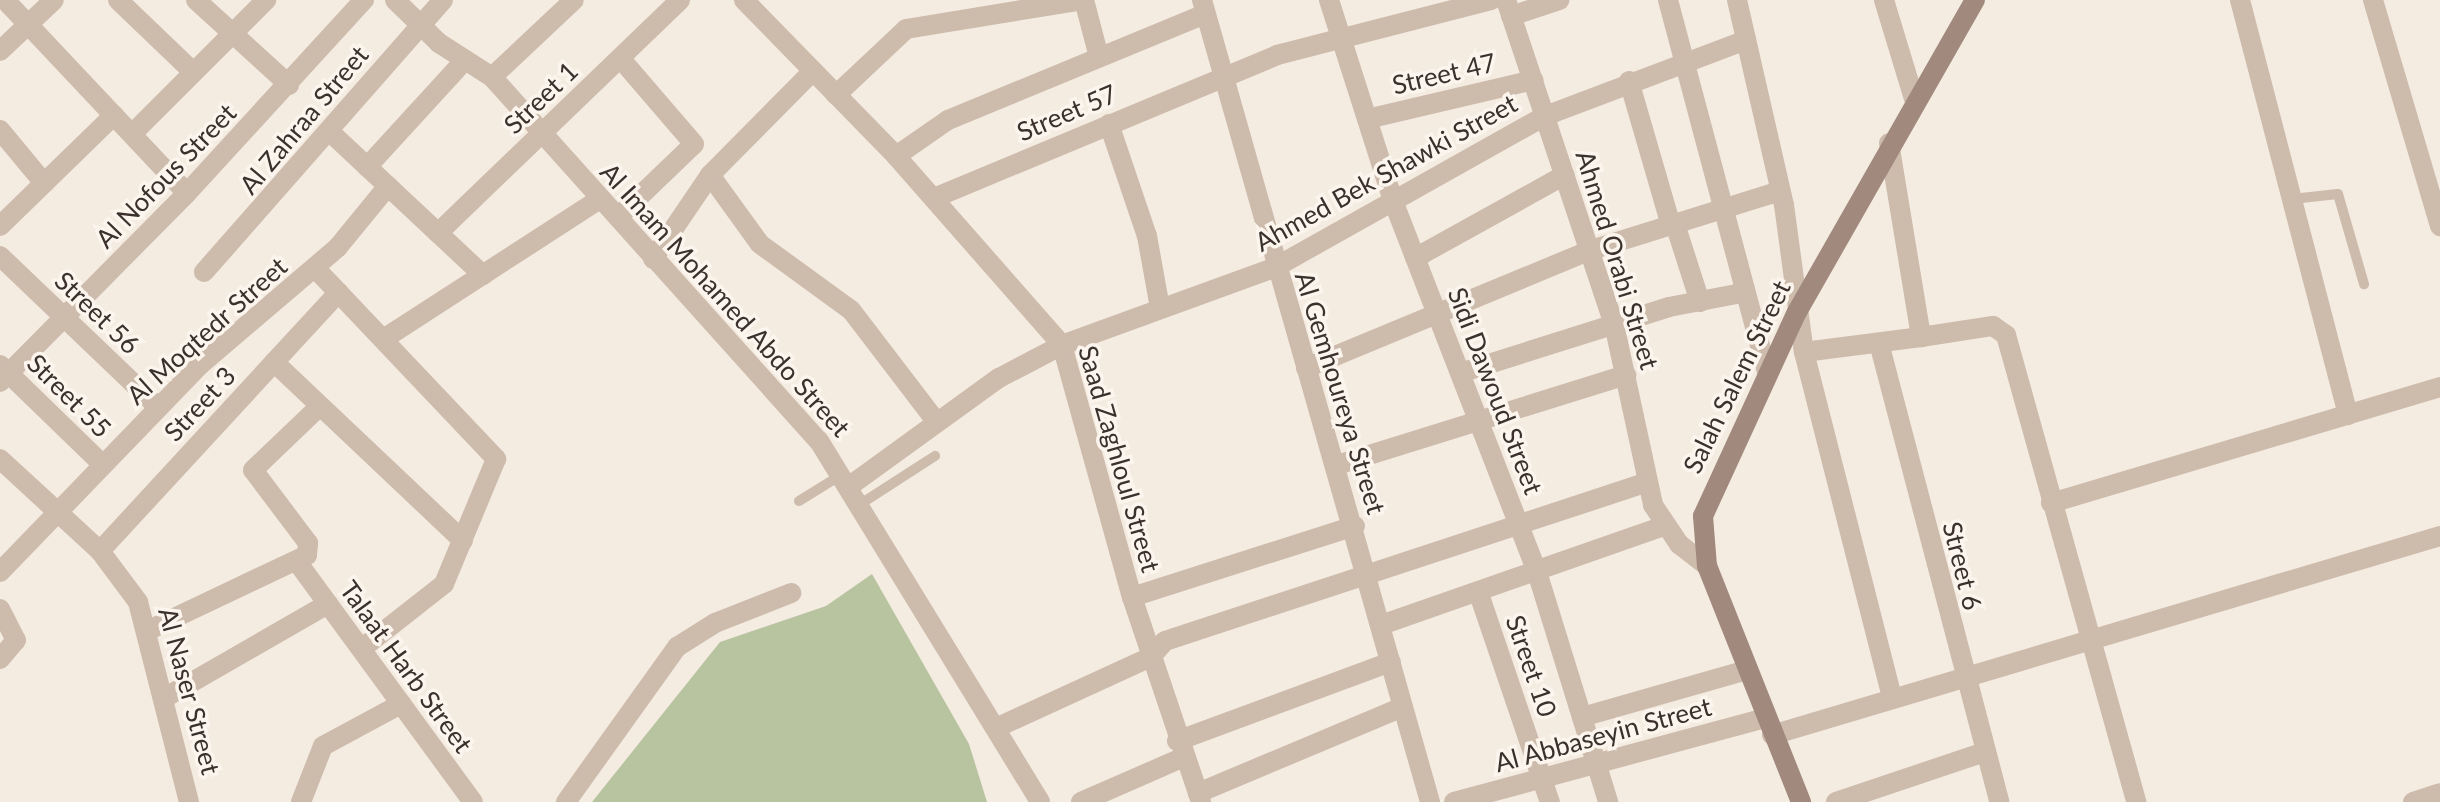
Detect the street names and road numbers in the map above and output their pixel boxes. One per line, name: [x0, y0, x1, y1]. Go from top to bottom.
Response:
street label: Al Zahraa Street: [233, 40, 375, 200]
street label: Street 47: [1389, 47, 1499, 101]
street label: Street 1: [498, 55, 584, 141]
street label: Street 57: [1012, 78, 1122, 148]
street label: Ahmed Bek Shawki Street: [1250, 88, 1522, 258]
street label: Al Nofous Street: [89, 97, 243, 255]
street label: Ahmed Orabi Street: [1569, 147, 1665, 373]
street label: Al Imam Mohamed Abdo Street: [593, 156, 857, 444]
street label: Al Moqtedr Street: [120, 251, 294, 411]
street label: Street 56: [48, 265, 146, 361]
street label: Al Gemhoureya Street: [1288, 268, 1392, 518]
street label: Salah Salem Street: [1677, 276, 1797, 478]
street label: Sidi Dawoud Street: [1441, 283, 1549, 499]
street label: Saad Zaghloul Street: [1072, 342, 1166, 576]
street label: Street 55: [21, 348, 117, 444]
street label: Street 3: [158, 360, 242, 448]
street label: Street 6: [1936, 518, 1988, 614]
street label: Talaat Harb Street: [333, 575, 479, 759]
street label: Al Naser Street: [152, 604, 226, 778]
street label: Street 10: [1499, 611, 1563, 721]
street label: Al Abbaseyin Street: [1491, 691, 1715, 779]

